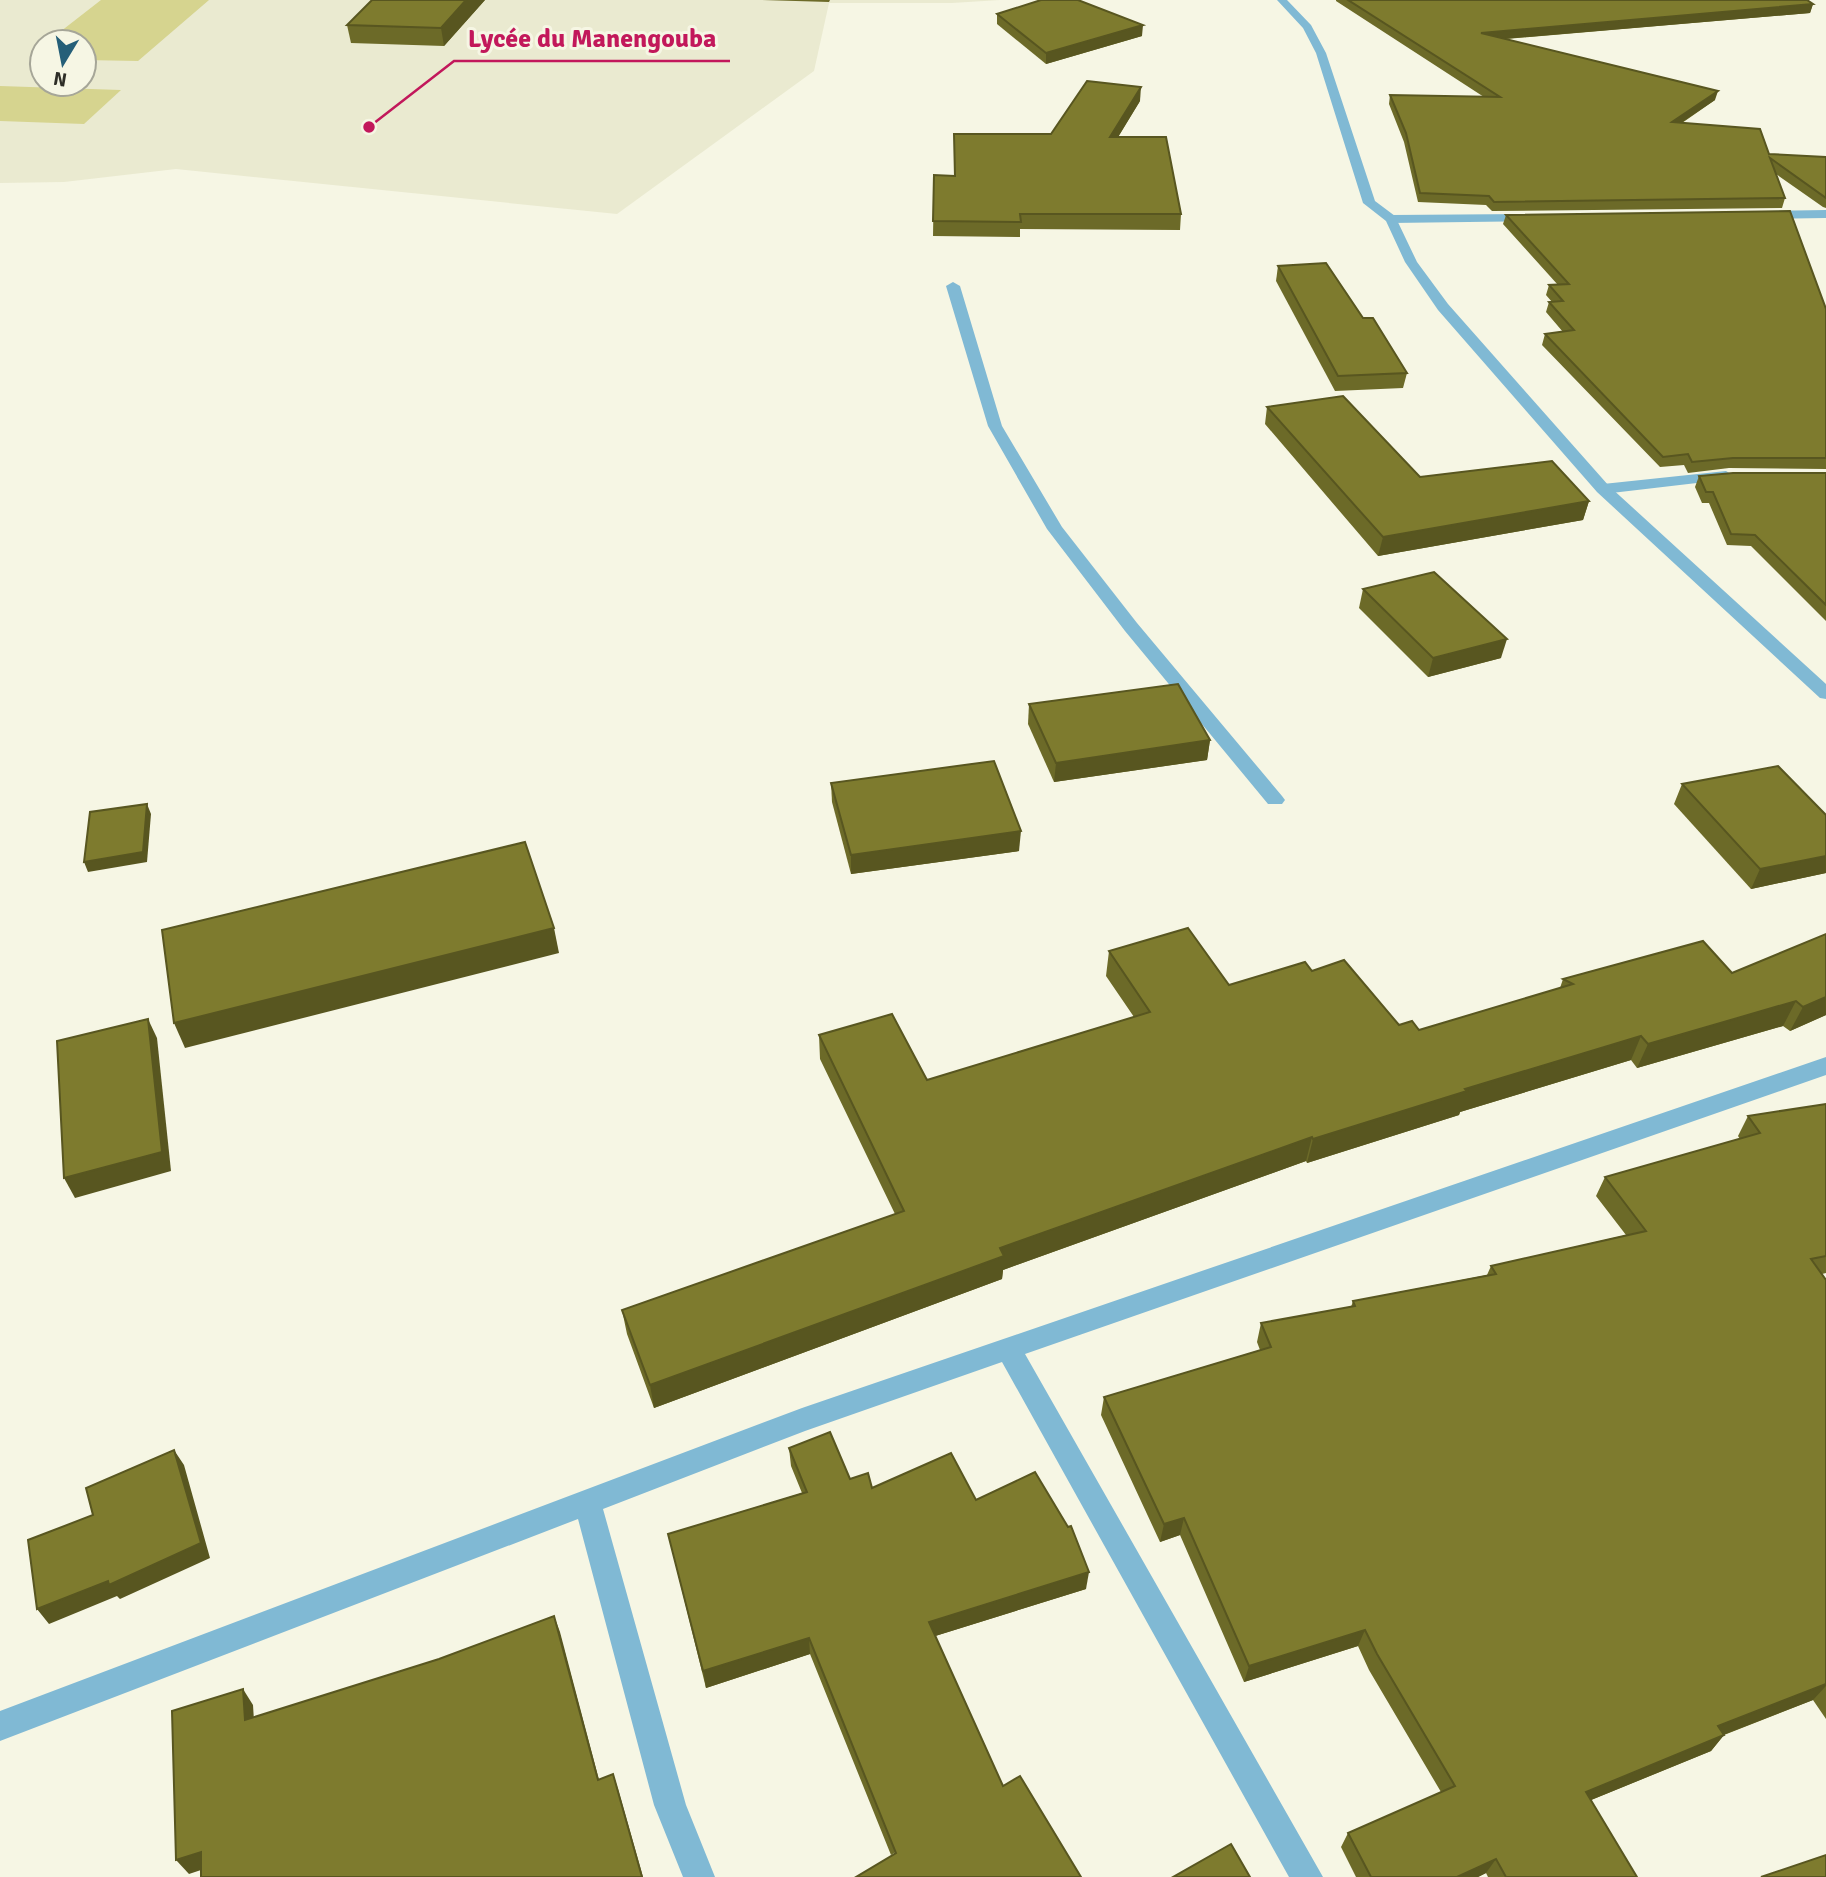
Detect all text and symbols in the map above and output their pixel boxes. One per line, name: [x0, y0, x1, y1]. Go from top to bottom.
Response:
callout: Lycée du Manengouba: [454, 14, 730, 61]
text: Lycée du Manengouba: [468, 23, 716, 55]
north arrow: [28, 28, 98, 98]
text: N: [52, 66, 69, 92]

